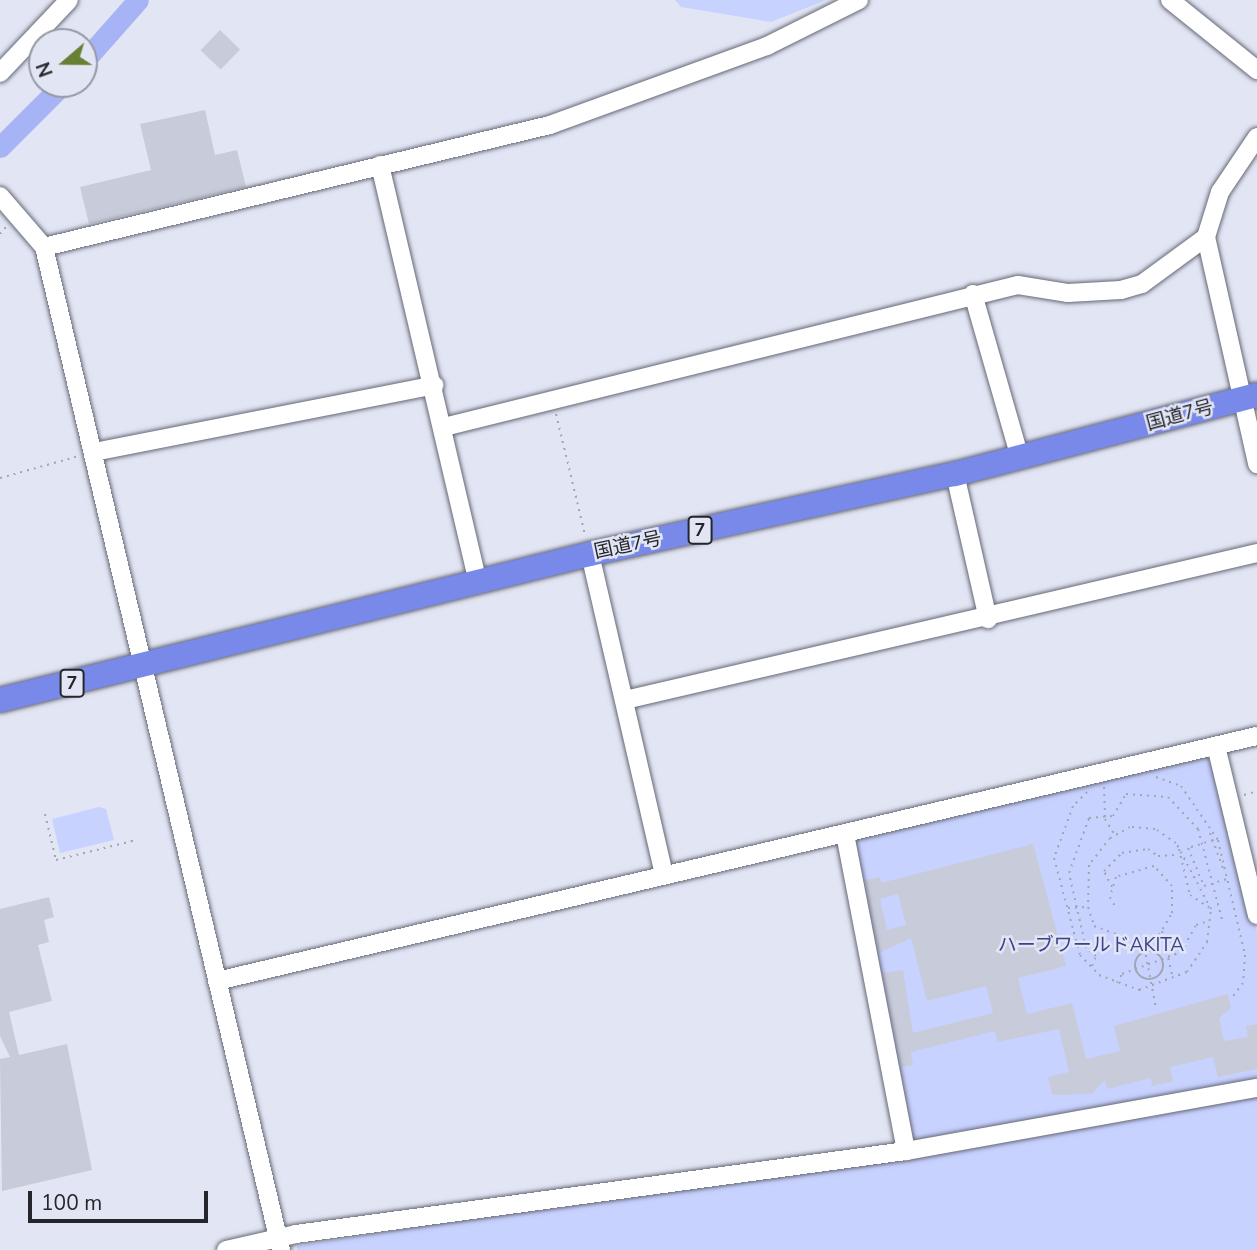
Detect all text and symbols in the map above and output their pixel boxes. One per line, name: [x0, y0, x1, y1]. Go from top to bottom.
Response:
north arrow: [28, 28, 98, 98]
text: N: [30, 58, 60, 81]
street label: 国道7号: [1144, 396, 1216, 436]
road number: 7: [686, 516, 714, 544]
street label: 国道7号: [592, 528, 664, 564]
road number: 7: [58, 668, 86, 698]
park label: ハーブワールドAKITA: [997, 935, 1185, 957]
scale bar: [32, 1176, 212, 1220]
text: 100 m: [41, 1189, 102, 1217]

